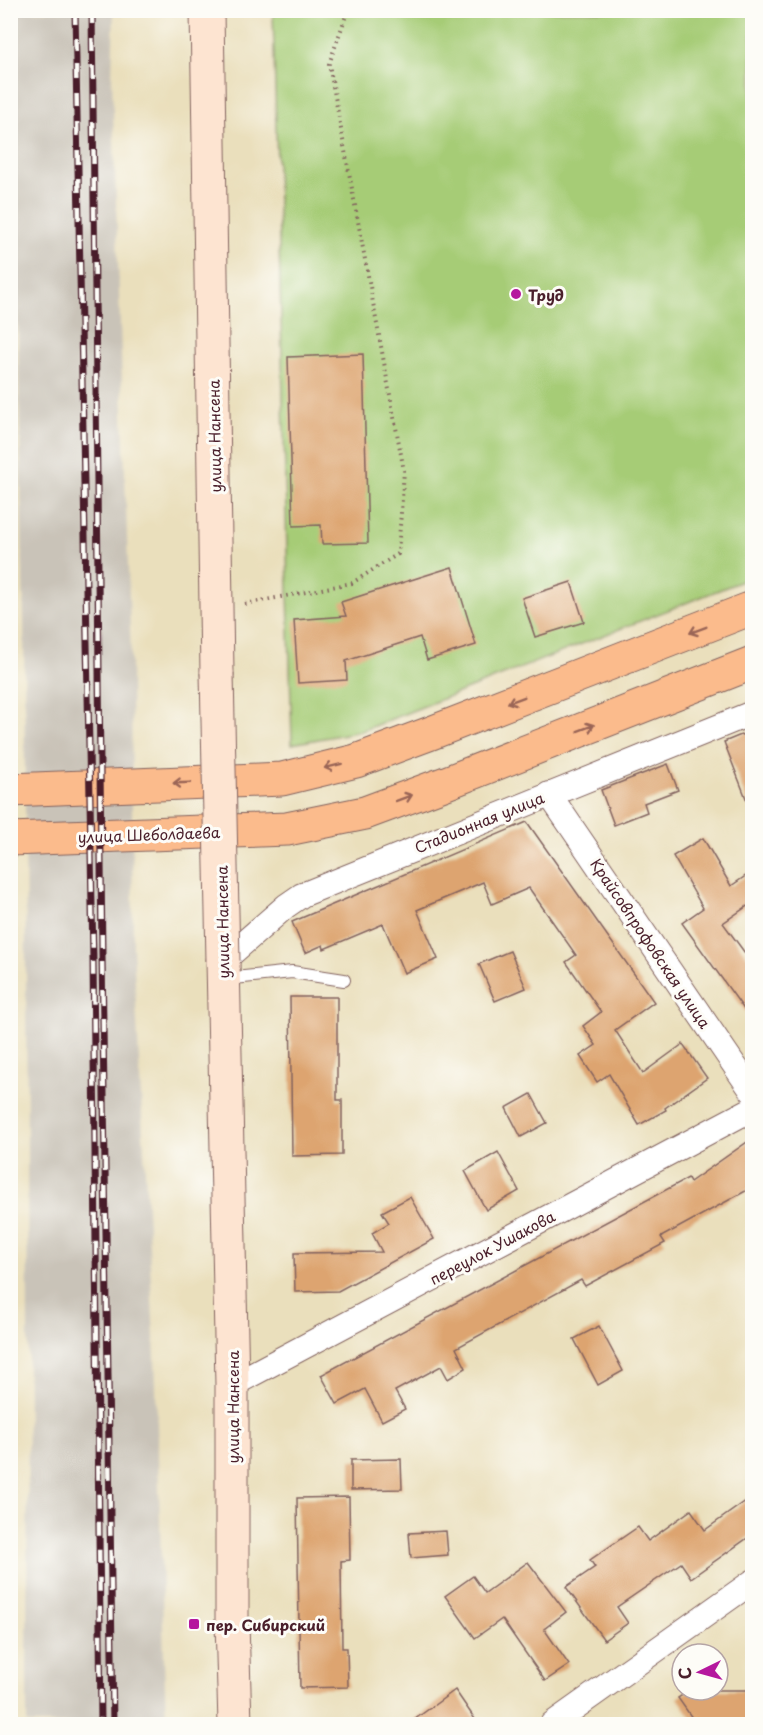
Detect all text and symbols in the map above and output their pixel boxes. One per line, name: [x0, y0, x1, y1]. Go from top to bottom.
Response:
place label: Труд: [528, 283, 564, 306]
marker: Труд: [509, 287, 523, 301]
street label: улица Нансена: [202, 379, 226, 493]
one-way arrow: [689, 625, 708, 636]
one-way arrow: [507, 695, 526, 706]
one-way arrow: [576, 722, 595, 733]
one-way arrow: [324, 761, 343, 773]
one-way arrow: [172, 778, 192, 789]
street label: Стадионная улица: [411, 785, 548, 859]
one-way arrow: [394, 792, 413, 803]
street label: улица Шеболдаева: [77, 820, 221, 848]
street label: Крайсовпрофовская улица: [585, 853, 717, 1033]
street label: улица Нансена: [210, 865, 234, 979]
street label: переулок Ушакова: [425, 1204, 559, 1290]
street label: улица Нансена: [221, 1350, 244, 1464]
place label: пер. Сибирский: [206, 1613, 325, 1636]
marker: пер. Сибирский: [187, 1617, 201, 1631]
north arrow: [670, 1642, 730, 1702]
text: С: [672, 1666, 697, 1680]

